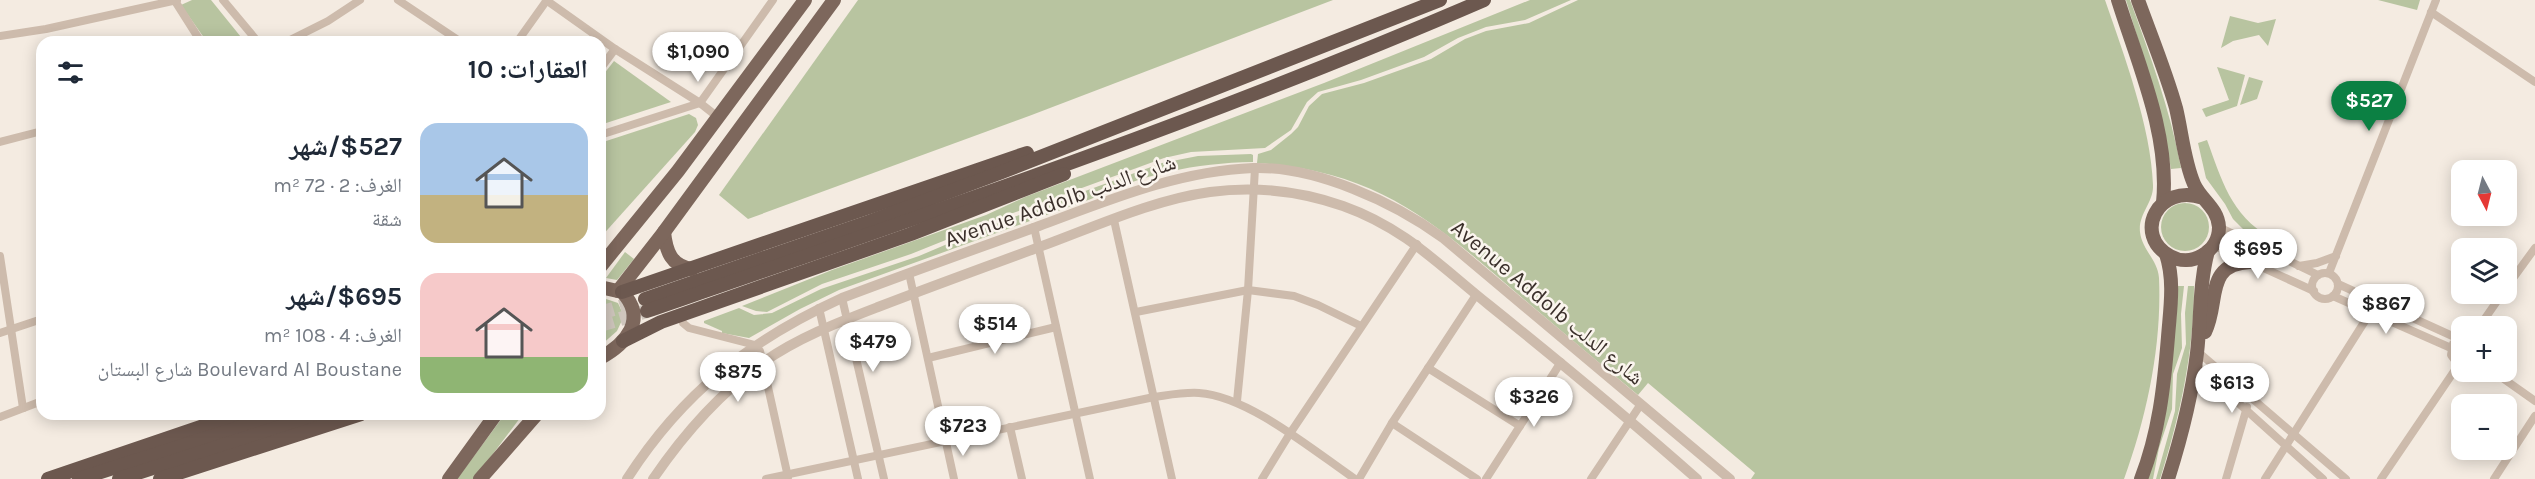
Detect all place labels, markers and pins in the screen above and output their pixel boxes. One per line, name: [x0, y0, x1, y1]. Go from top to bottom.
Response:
pin: $1,090: [649, 32, 747, 83]
pin: $527: [2333, 81, 2405, 132]
pin: $695: [2222, 229, 2294, 280]
pin: $867: [2350, 284, 2422, 335]
pin: $514: [959, 304, 1031, 355]
pin: $479: [837, 322, 909, 373]
pin: $875: [702, 352, 774, 403]
pin: $613: [2196, 363, 2268, 414]
pin: $326: [1498, 377, 1570, 428]
pin: $723: [927, 406, 999, 457]

